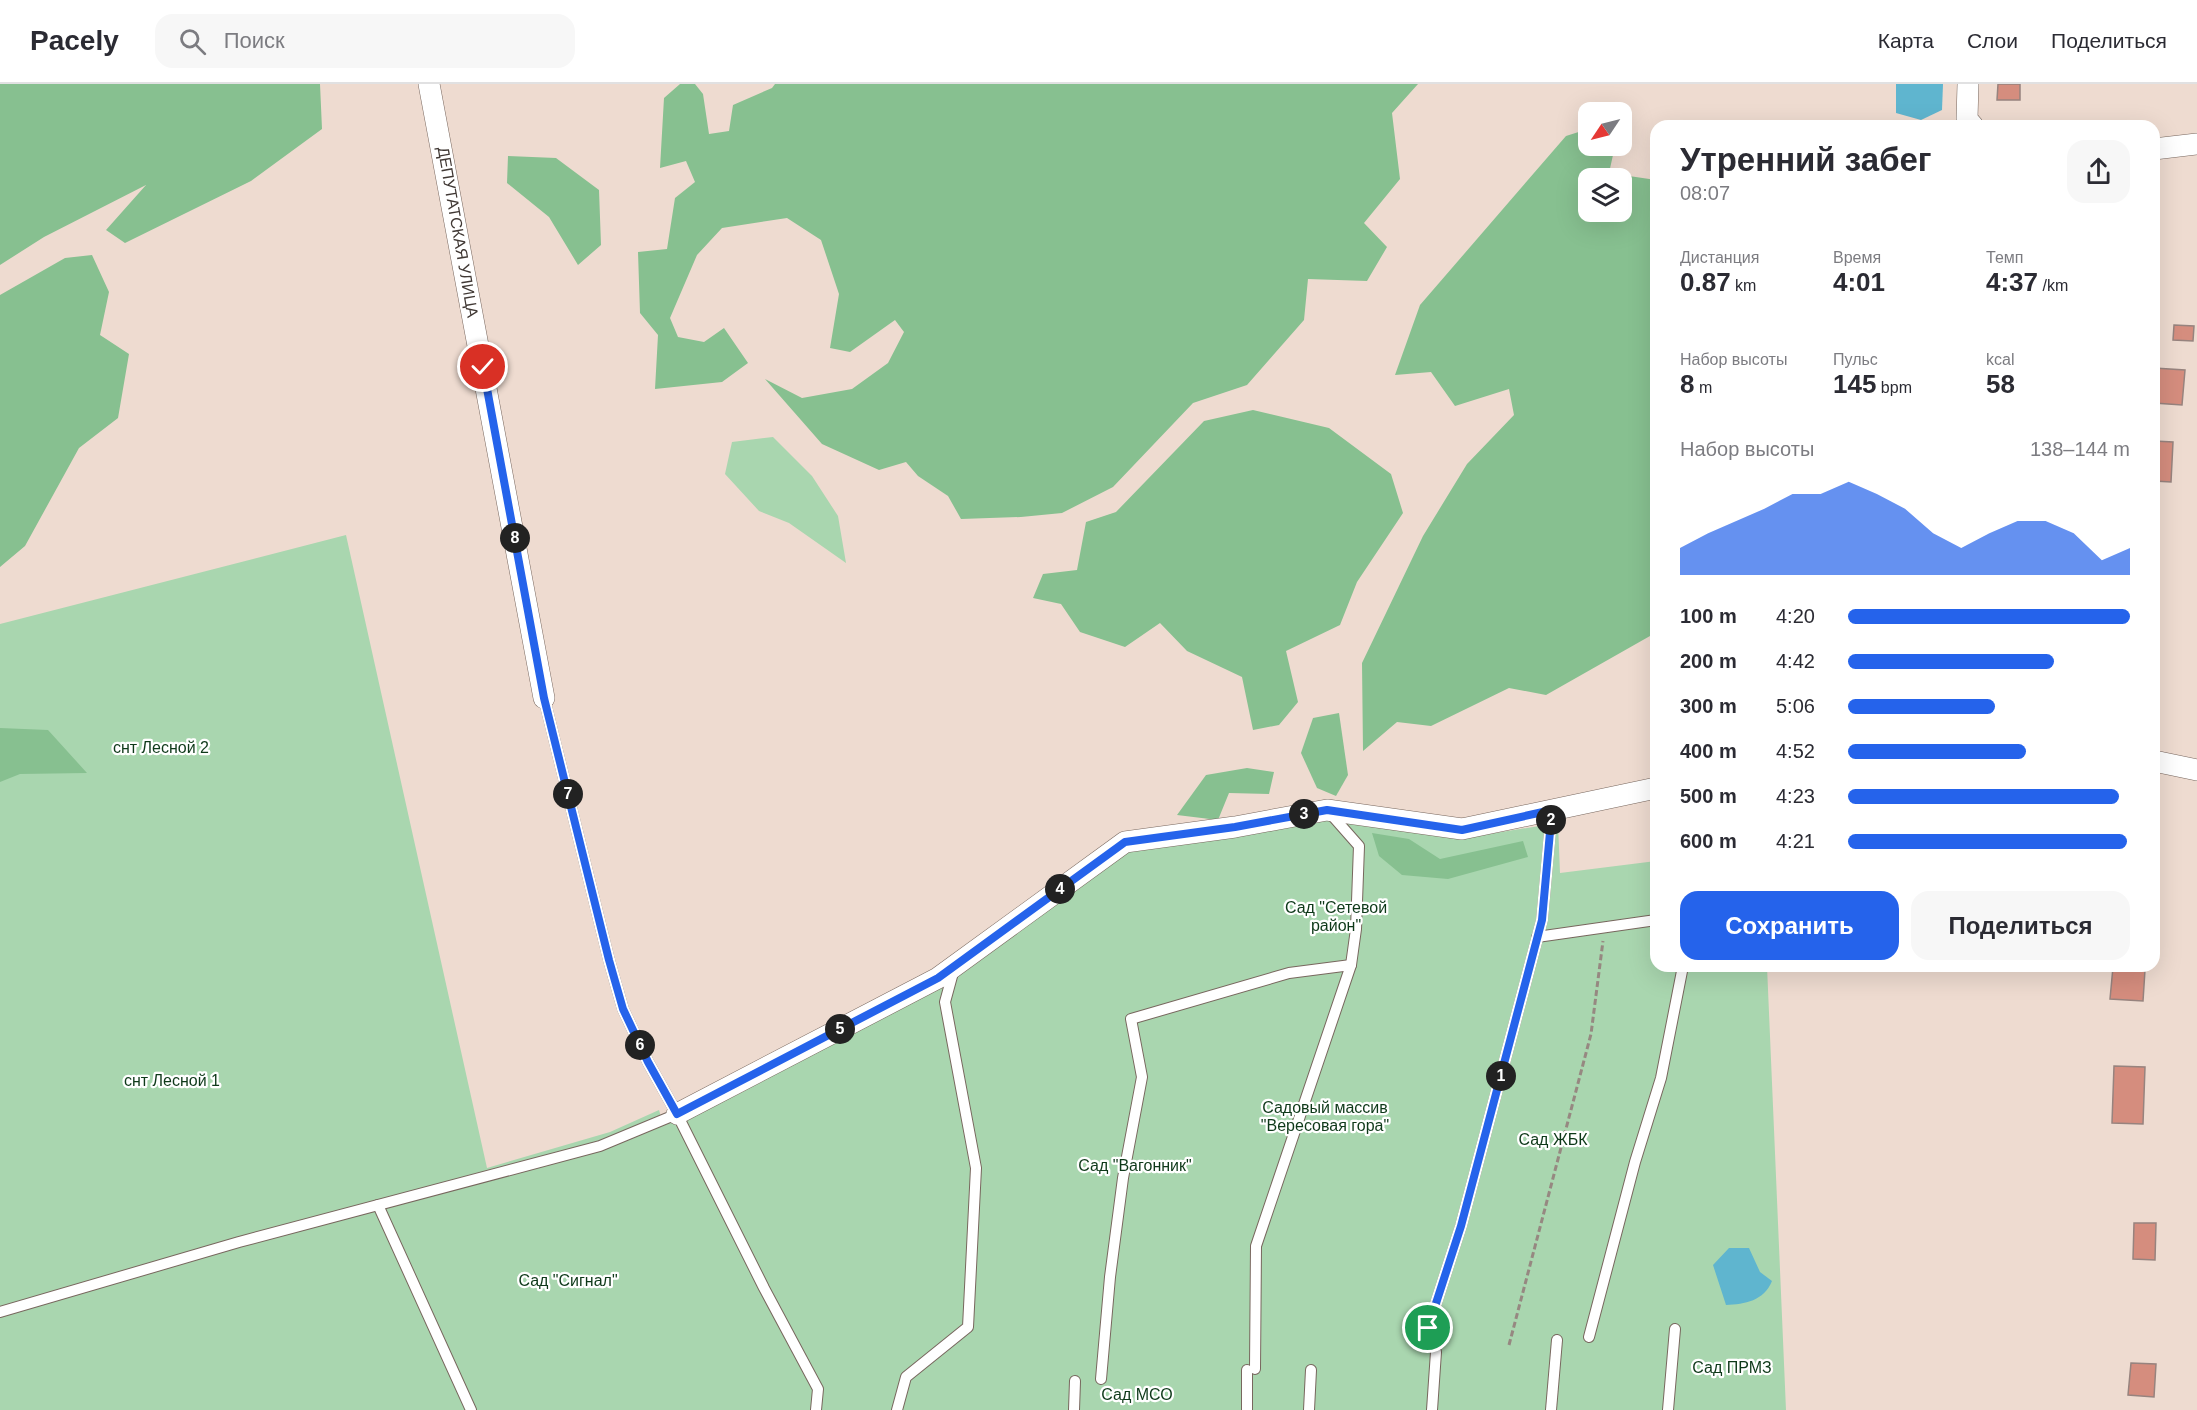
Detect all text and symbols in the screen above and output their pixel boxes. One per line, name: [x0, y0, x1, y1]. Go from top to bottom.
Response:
search box: [155, 14, 575, 68]
text: Pacely: [30, 25, 119, 56]
icon: search: [176, 25, 209, 58]
text: Поиск: [224, 28, 285, 53]
text: Карта: [1878, 29, 1934, 52]
text: Слои: [1967, 29, 2018, 52]
text: Поделиться: [2051, 29, 2167, 52]
north arrow: [1578, 102, 1632, 156]
map controls: [1578, 102, 1632, 222]
button: share: [2067, 140, 2130, 203]
text: Утренний забег: [1680, 141, 1932, 178]
street label: ДЕПУТАТСКАЯ УЛИЦА: [435, 145, 481, 319]
button: layers: [1578, 168, 1632, 222]
text: 08:07: [1680, 182, 1730, 204]
text: Дистанция: [1680, 249, 1759, 266]
text: Время: [1833, 249, 1881, 266]
text: Темп: [1986, 249, 2023, 266]
text: 0.87: [1680, 267, 1731, 297]
text: 4:01: [1833, 267, 1885, 297]
text: 4:37: [1986, 267, 2038, 297]
text: km: [1731, 277, 1756, 294]
text: /km: [2038, 277, 2068, 294]
pin: [457, 341, 508, 392]
icon: check: [466, 350, 499, 383]
text: Набор высоты: [1680, 351, 1787, 368]
text: Пульс: [1833, 351, 1878, 368]
text: kcal: [1986, 351, 2014, 368]
text: 8: [1680, 369, 1694, 399]
text: 145: [1833, 369, 1876, 399]
text: 58: [1986, 369, 2015, 399]
text: m: [1694, 379, 1712, 396]
text: bpm: [1876, 379, 1912, 396]
text: Набор высоты: [1680, 438, 1814, 460]
text: 138–144 m: [2030, 438, 2130, 460]
pin: 8: [500, 523, 530, 553]
text: 8: [511, 529, 519, 546]
text: 100 m: [1680, 605, 1737, 627]
text: 4:20: [1776, 605, 1815, 627]
text: 200 m: [1680, 650, 1737, 672]
text: 4:42: [1776, 650, 1815, 672]
text: 300 m: [1680, 695, 1737, 717]
text: 5:06: [1776, 695, 1815, 717]
park label: снт Лесной 2: [113, 739, 209, 756]
text: 400 m: [1680, 740, 1737, 762]
text: 4:52: [1776, 740, 1815, 762]
pin: 7: [553, 779, 583, 809]
text: 7: [564, 785, 572, 802]
text: 500 m: [1680, 785, 1737, 807]
text: 4:23: [1776, 785, 1815, 807]
pin: 3: [1289, 799, 1319, 829]
text: 3: [1300, 805, 1308, 822]
pin: 2: [1536, 805, 1566, 835]
text: 2: [1547, 811, 1555, 828]
text: 600 m: [1680, 830, 1737, 852]
text: 4:21: [1776, 830, 1815, 852]
pin: 4: [1045, 874, 1075, 904]
text: 4: [1056, 880, 1064, 897]
button: Сохранить: [1680, 891, 1899, 960]
button: Поделиться: [1911, 891, 2130, 960]
park label: Сад "Сетевой район": [1285, 899, 1387, 934]
pin: 5: [825, 1014, 855, 1044]
text: 5: [836, 1020, 844, 1037]
pin: 6: [625, 1030, 655, 1060]
text: 6: [636, 1036, 644, 1053]
pin: 1: [1486, 1061, 1516, 1091]
text: 1: [1497, 1067, 1505, 1084]
park label: снт Лесной 1: [124, 1072, 220, 1089]
park label: Садовый массив "Вересовая гора": [1261, 1099, 1389, 1134]
park label: Сад ЖБК: [1518, 1131, 1588, 1148]
park label: Сад "Вагонник": [1078, 1157, 1192, 1174]
park label: Сад "Сигнал": [518, 1272, 618, 1289]
pin: [1402, 1302, 1453, 1353]
icon: arrive: [1411, 1311, 1444, 1344]
park label: Сад ПРМЗ: [1692, 1359, 1772, 1376]
park label: Сад МСО: [1101, 1386, 1173, 1403]

